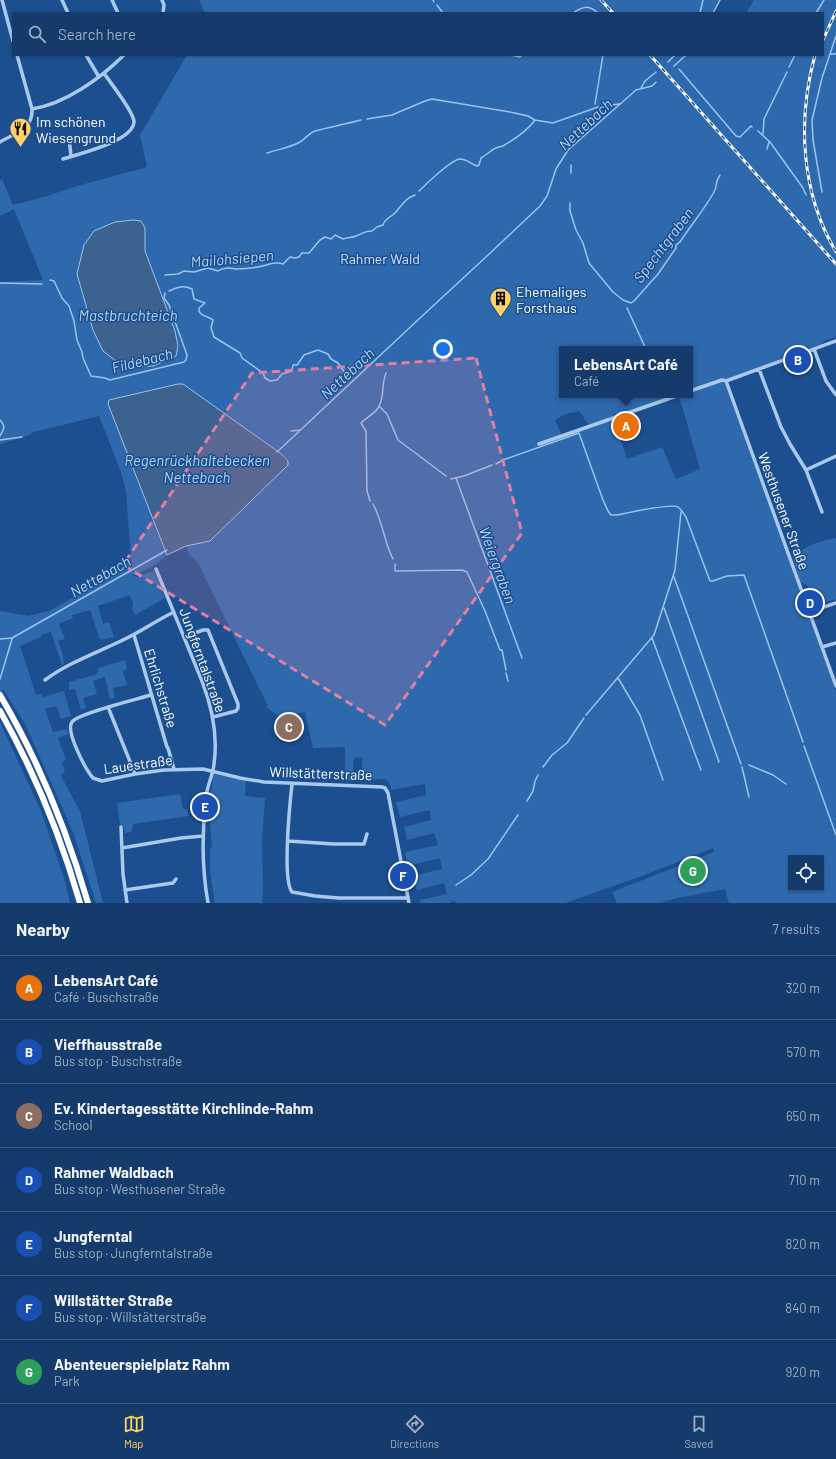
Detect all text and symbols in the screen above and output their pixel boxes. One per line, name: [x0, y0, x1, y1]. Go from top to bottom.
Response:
search box: [12, 12, 824, 56]
icon: search: [26, 23, 48, 45]
text: Search here: [58, 25, 136, 43]
water label: Nettebach: [554, 95, 616, 153]
place label: Im schönen Wiesengrund: [36, 113, 116, 146]
restaurant icon: Im schönen Wiesengrund: [8, 116, 34, 149]
water label: Spechtgraben: [629, 204, 697, 286]
water label: Mailohsiepen: [190, 245, 274, 271]
park label: Rahmer Wald: [340, 250, 420, 267]
place label: Ehemaliges Forsthaus: [516, 283, 587, 316]
building icon: Ehemaliges Forsthaus: [487, 286, 513, 319]
water label: Mastbruchteich: [78, 306, 178, 324]
your location: [433, 339, 453, 359]
water label: Fildebach: [110, 344, 175, 376]
water label: Nettebach: [316, 344, 378, 402]
pin: B: [785, 345, 811, 375]
popup: [559, 346, 693, 398]
text: LebensArt Café: [574, 355, 678, 373]
text: Café: [574, 373, 599, 389]
pin: A: [613, 411, 639, 441]
street label: Westhusener Straße: [755, 450, 813, 572]
water label: Regenrückhaltebecken Nettebach: [124, 451, 270, 486]
water label: Weiergraben: [476, 524, 520, 606]
water label: Nettebach: [67, 551, 134, 601]
pin: D: [797, 588, 823, 618]
street label: Jungferntalstraße: [176, 605, 230, 715]
street label: Ehrlichstraße: [141, 646, 181, 730]
pin: C: [276, 712, 302, 742]
street label: Lauestraße: [103, 751, 173, 777]
street label: Willstätterstraße: [269, 763, 373, 783]
pin: E: [192, 792, 218, 822]
map controls: [788, 855, 824, 891]
button: locate: [788, 855, 824, 891]
pin: G: [680, 856, 706, 886]
pin: F: [390, 861, 416, 891]
text: Nearby: [16, 919, 70, 939]
text: 7 results: [773, 921, 820, 937]
text: LebensArt Café: [54, 971, 158, 989]
text: A: [25, 980, 33, 996]
text: 320 m: [786, 980, 820, 996]
text: Café · Buschstraße: [54, 989, 159, 1005]
text: Vieffhausstraße: [54, 1035, 162, 1053]
text: B: [25, 1044, 33, 1060]
text: 570 m: [786, 1044, 820, 1060]
text: Bus stop · Buschstraße: [54, 1053, 182, 1069]
text: Ev. Kindertagesstätte Kirchlinde-Rahm: [54, 1099, 313, 1117]
text: C: [25, 1108, 33, 1124]
text: 650 m: [786, 1108, 820, 1124]
text: School: [54, 1117, 92, 1133]
text: Rahmer Waldbach: [54, 1163, 174, 1181]
text: D: [25, 1172, 33, 1188]
text: 710 m: [789, 1172, 820, 1188]
text: Bus stop · Westhusener Straße: [54, 1181, 226, 1197]
text: Jungferntal: [54, 1227, 132, 1245]
text: E: [25, 1236, 33, 1252]
text: 820 m: [786, 1236, 820, 1252]
text: Bus stop · Jungferntalstraße: [54, 1245, 213, 1261]
text: Willstätter Straße: [54, 1291, 173, 1309]
text: F: [25, 1300, 33, 1316]
text: 840 m: [785, 1300, 820, 1316]
text: Bus stop · Willstätterstraße: [54, 1309, 206, 1325]
text: Abenteuerspielplatz Rahm: [54, 1355, 230, 1373]
text: G: [25, 1364, 33, 1380]
text: 920 m: [786, 1364, 820, 1380]
text: Park: [54, 1373, 80, 1389]
tab: Map: [123, 1413, 145, 1450]
tab: Directions: [390, 1413, 439, 1450]
tab: Saved: [684, 1413, 713, 1450]

